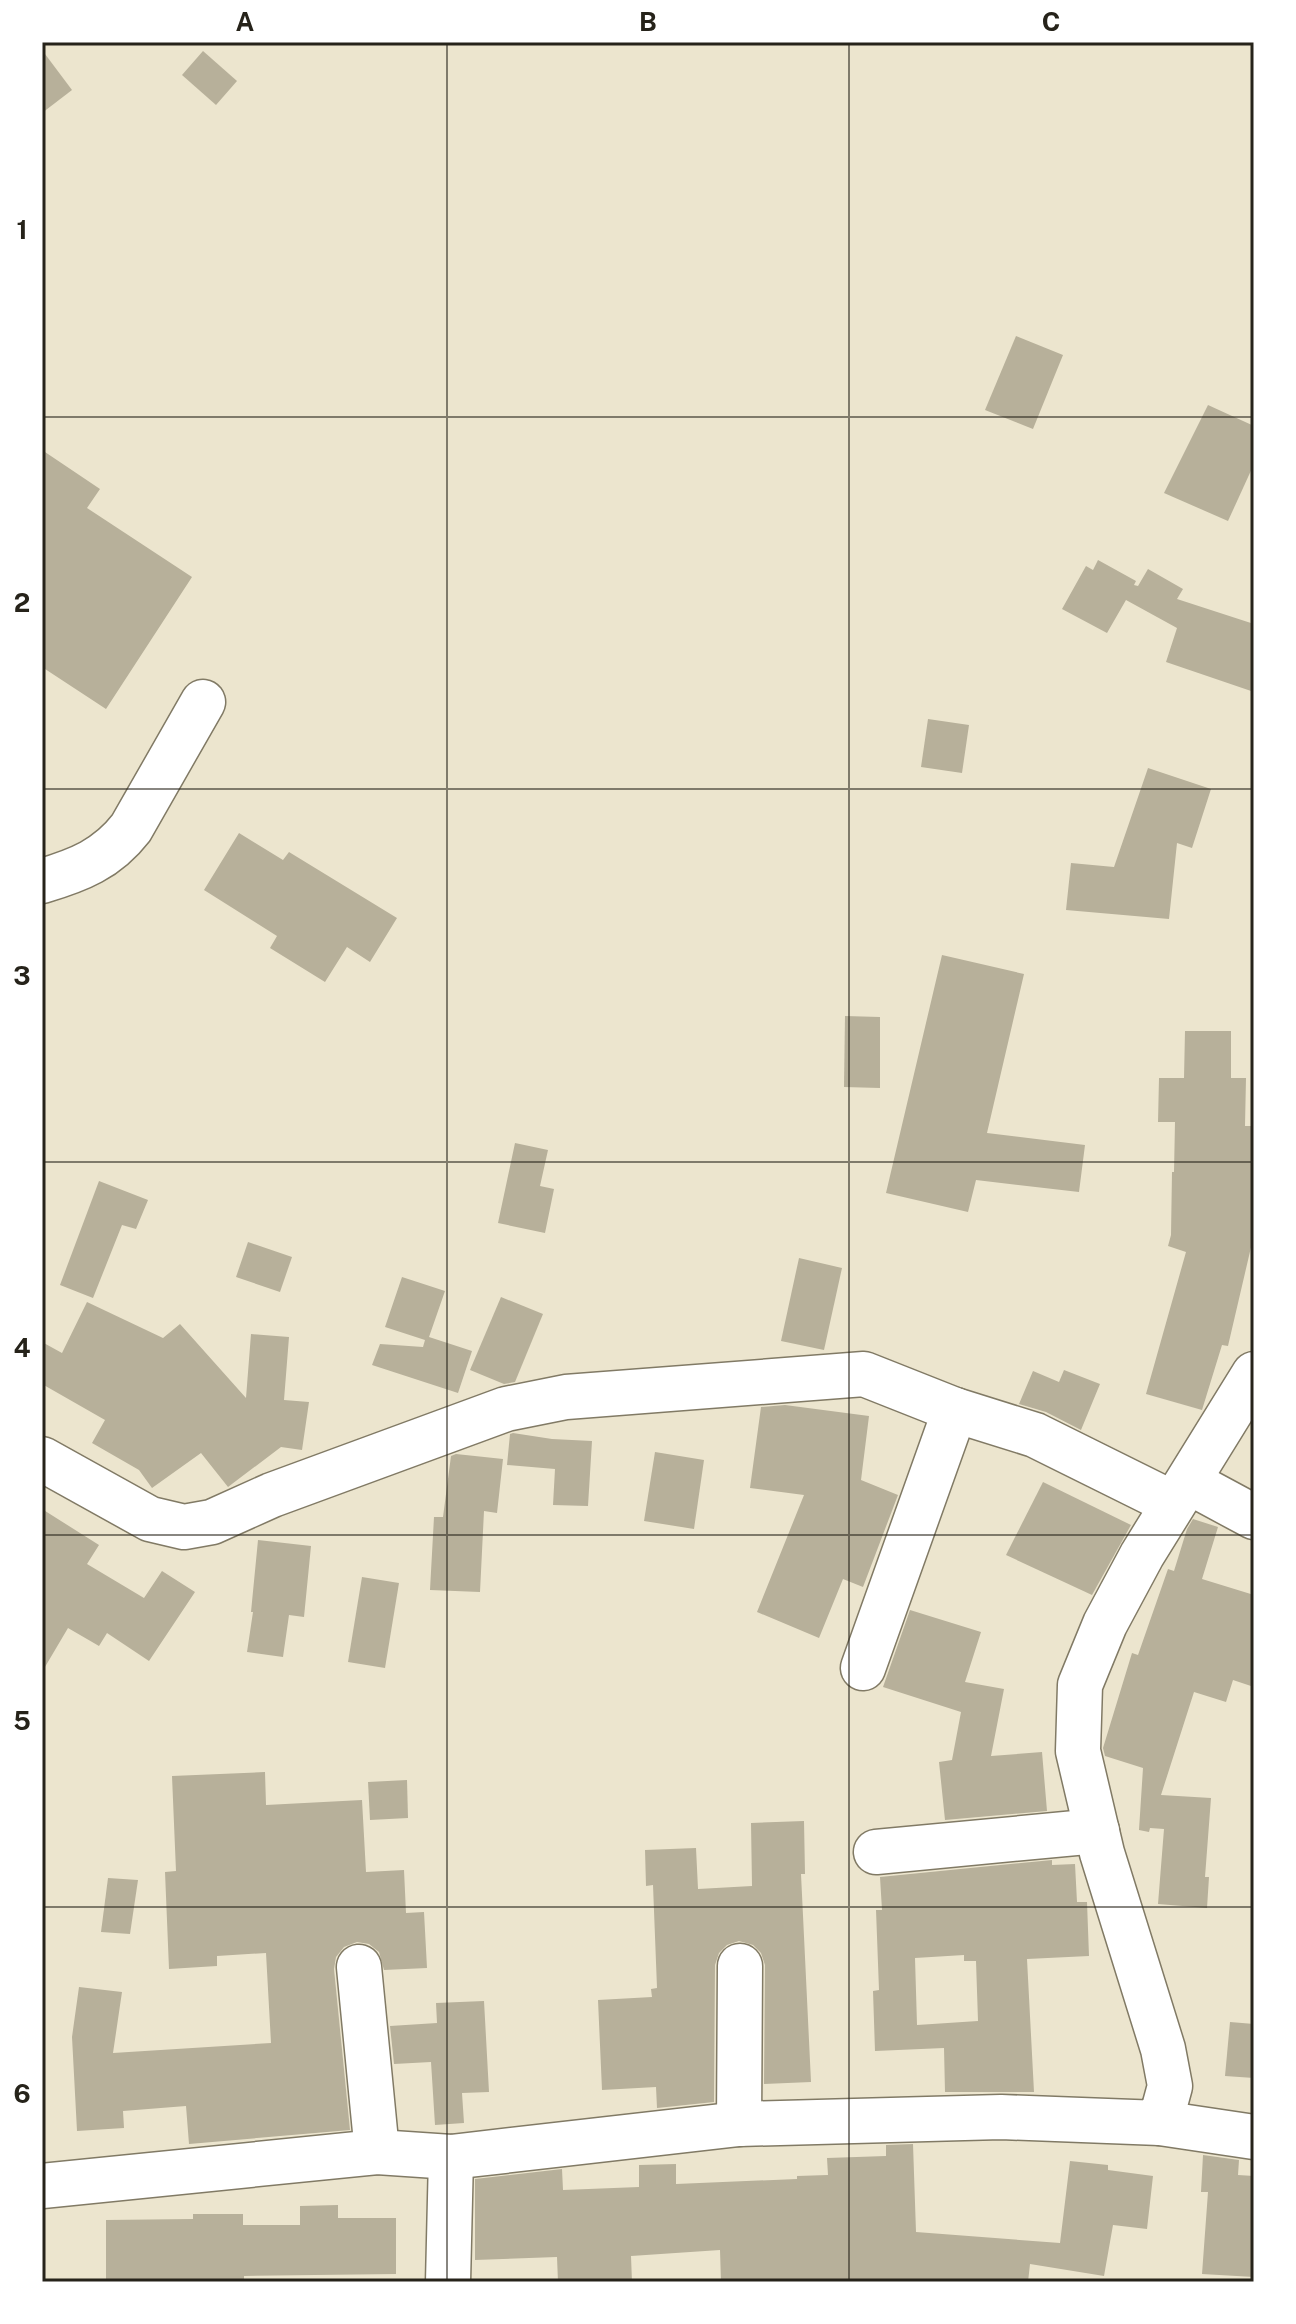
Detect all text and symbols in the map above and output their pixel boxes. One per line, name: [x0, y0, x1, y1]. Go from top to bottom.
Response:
text: A: [236, 6, 255, 37]
text: B: [639, 6, 657, 37]
text: C: [1042, 6, 1060, 37]
text: 1: [16, 214, 28, 245]
text: 2: [14, 587, 30, 618]
text: 3: [13, 960, 31, 991]
text: 4: [13, 1332, 31, 1363]
text: 5: [13, 1705, 31, 1736]
text: 6: [13, 2078, 31, 2109]

